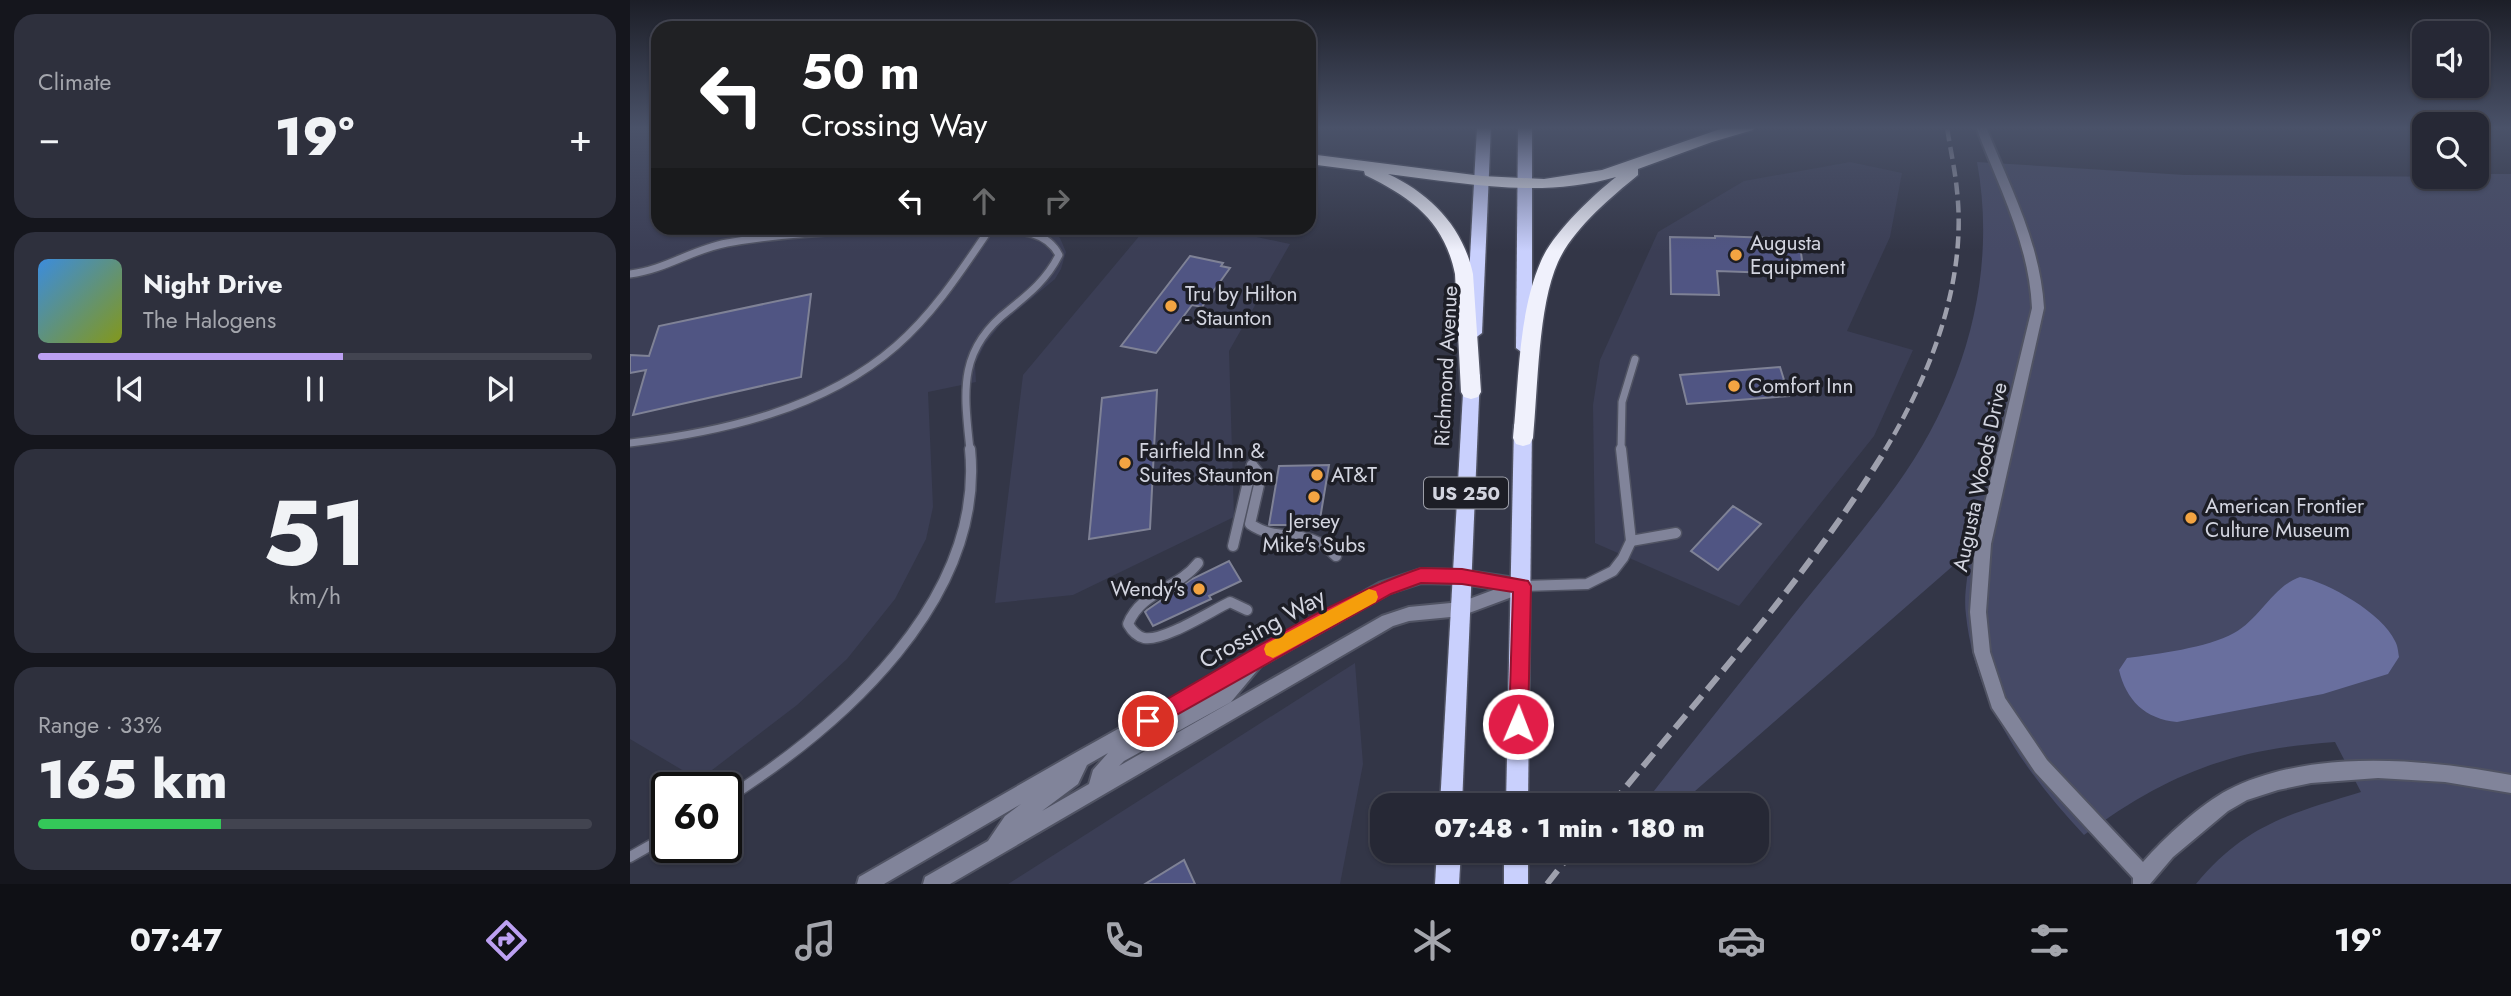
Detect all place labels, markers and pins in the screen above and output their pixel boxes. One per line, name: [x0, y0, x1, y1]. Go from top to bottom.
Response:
place label: Augusta Equipment: [1750, 228, 1845, 282]
marker: Augusta Equipment: [1728, 247, 1744, 263]
place label: Tru by Hilton - Staunton: [1185, 279, 1298, 333]
marker: Tru by Hilton - Staunton: [1163, 298, 1179, 314]
place label: Comfort Inn: [1748, 371, 1853, 401]
marker: Comfort Inn: [1726, 378, 1742, 394]
place label: Fairfield Inn & Suites Staunton: [1139, 436, 1274, 490]
marker: Fairfield Inn & Suites Staunton: [1117, 455, 1133, 471]
place label: AT&T: [1331, 460, 1377, 490]
marker: AT&T: [1309, 467, 1325, 483]
marker: Jersey Mike's Subs: [1306, 489, 1322, 505]
place label: American Frontier Culture Museum: [2205, 491, 2365, 545]
place label: Jersey Mike's Subs: [1262, 506, 1366, 560]
marker: American Frontier Culture Museum: [2183, 510, 2199, 526]
place label: Wendy's: [1110, 574, 1185, 604]
marker: Wendy's: [1191, 581, 1207, 597]
pin: [1118, 691, 1178, 751]

